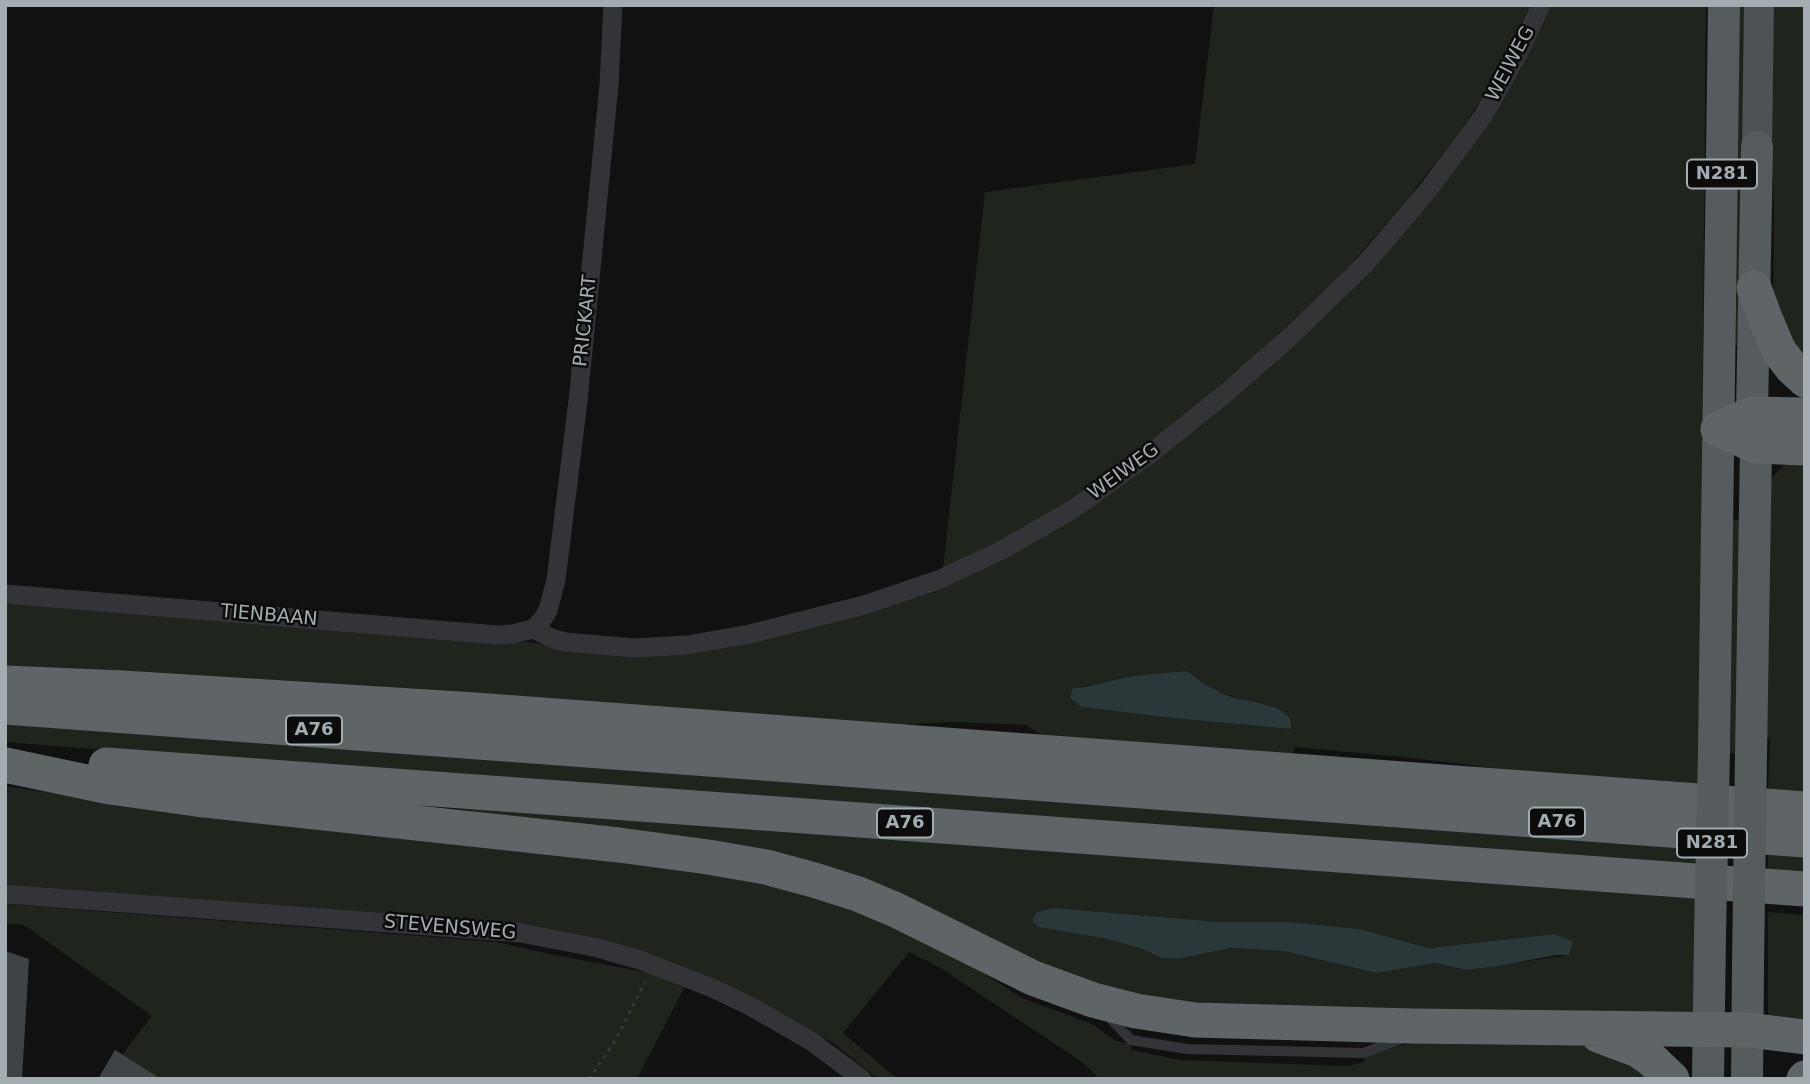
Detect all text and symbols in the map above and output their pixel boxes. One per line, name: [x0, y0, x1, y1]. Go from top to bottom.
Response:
street label: WEIWEG: [1482, 22, 1540, 106]
road number: N281: [1687, 160, 1757, 188]
street label: PRICKART: [570, 274, 602, 368]
street label: WEIWEG: [1084, 439, 1164, 505]
street label: TIENBAAN: [220, 600, 318, 632]
road number: A76: [286, 716, 342, 744]
road number: A76: [877, 808, 933, 838]
road number: A76: [1529, 808, 1585, 836]
road number: N281: [1677, 828, 1747, 858]
street label: STEVENSWEG: [383, 911, 517, 945]

